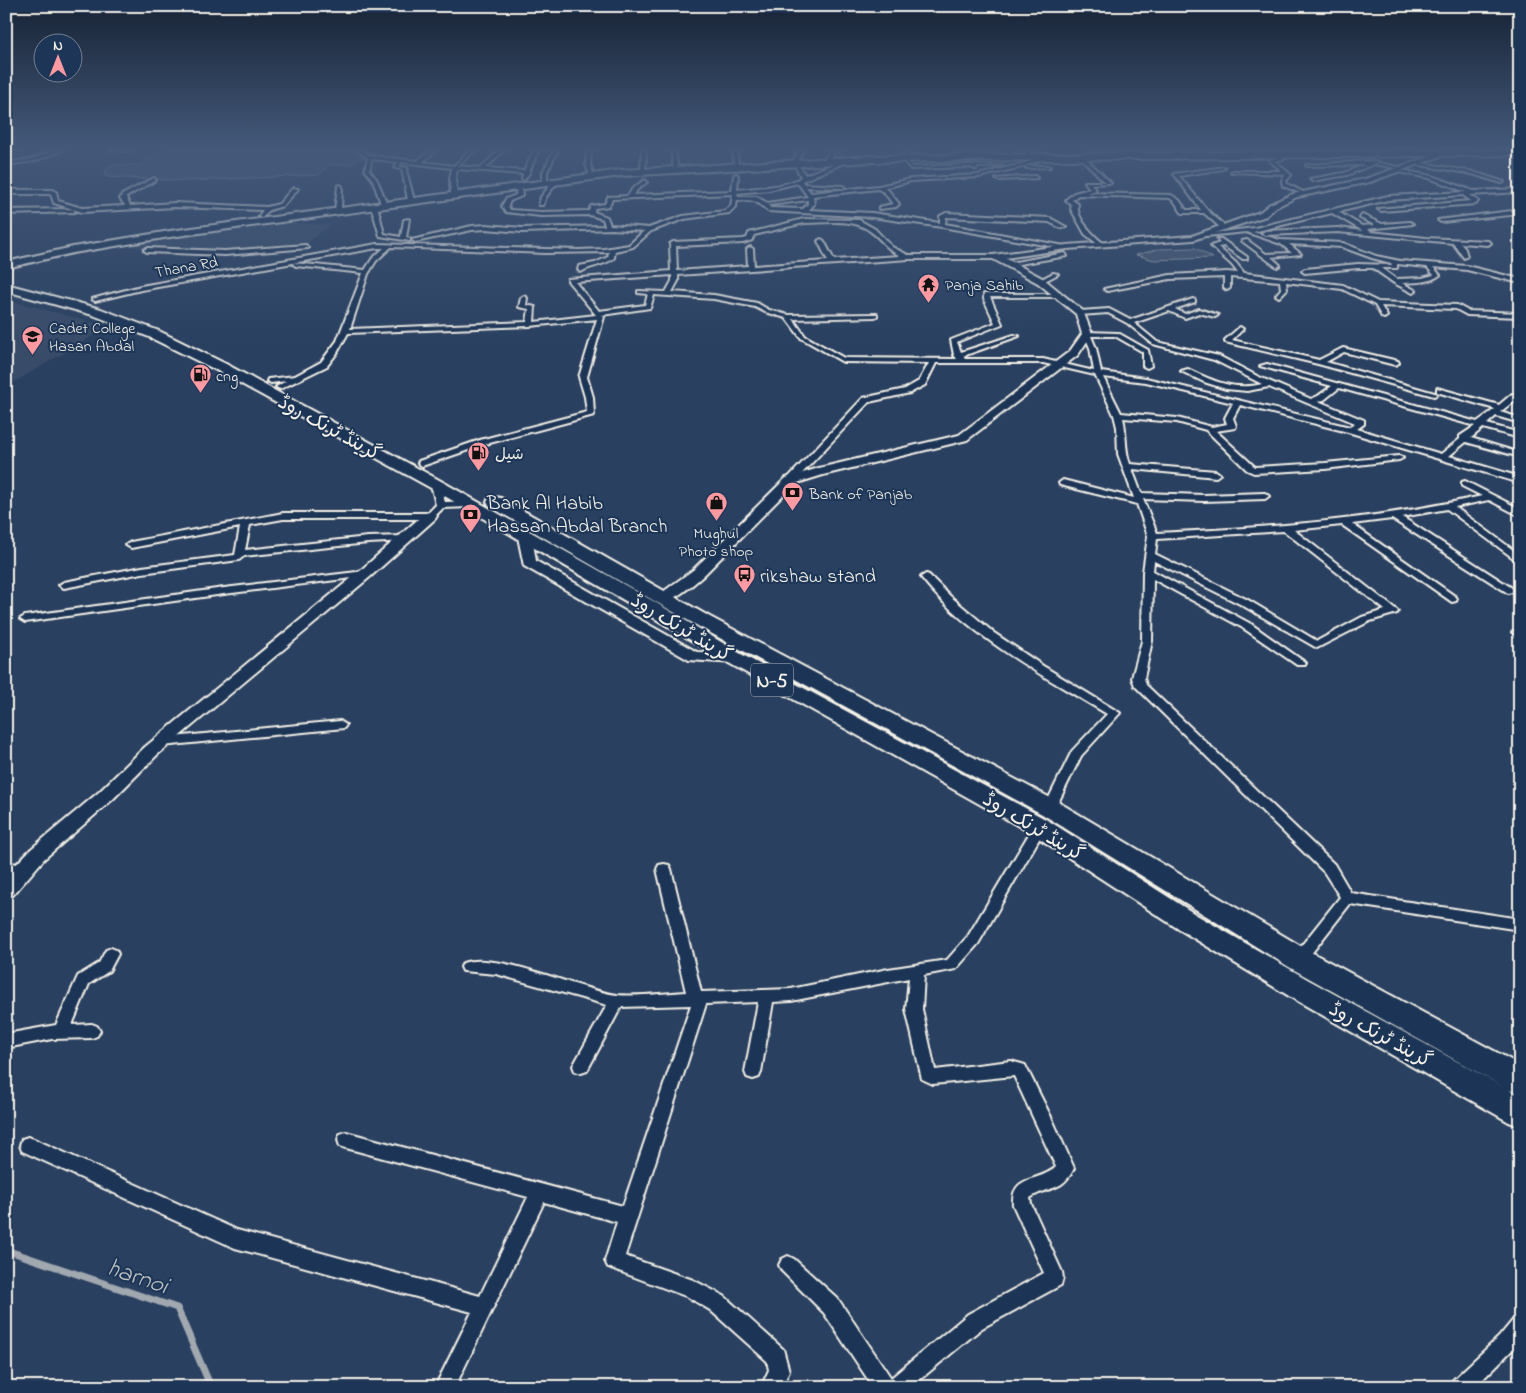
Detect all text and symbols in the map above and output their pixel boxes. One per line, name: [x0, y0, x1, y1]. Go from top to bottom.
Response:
north arrow: [32, 32, 82, 82]
text: N: [53, 36, 63, 57]
street label: Thana Rd: [153, 251, 220, 285]
temple icon: Panja Sahib: [917, 272, 941, 303]
place label: Panja Sahib: [945, 274, 1024, 298]
place label: Cadet College Hasan Abdal: [49, 317, 136, 359]
school or university icon: Cadet College Hasan Abdal: [21, 324, 45, 355]
fuel station icon: cng: [188, 363, 212, 394]
place label: cng: [216, 365, 238, 389]
street label: گرینڈ ٹرنک روڈ: [272, 389, 386, 470]
fuel station icon: شیل: [467, 441, 491, 472]
place label: شیل: [495, 443, 524, 467]
bank icon: Bank of Panjab: [781, 481, 805, 512]
place label: Bank of Panjab: [808, 483, 913, 507]
place label: Bank Al Habib Hassan Abdal Branch: [486, 490, 667, 542]
shop icon: Mughul Photo shop: [704, 491, 728, 522]
bank icon: Bank Al Habib Hassan Abdal Branch: [459, 502, 483, 533]
place label: Mughul Photo shop: [679, 522, 754, 564]
bus stop icon: rikshaw stand: [732, 563, 756, 594]
place label: rikshaw stand: [760, 563, 876, 592]
street label: گرینڈ ٹرنک روڈ: [624, 587, 737, 671]
road number: N-5: [751, 664, 793, 696]
street label: گرینڈ ٹرنک روڈ: [976, 786, 1089, 870]
street label: گرینڈ ٹرنک روڈ: [1323, 996, 1437, 1077]
water label: harnoi: [101, 1251, 175, 1306]

